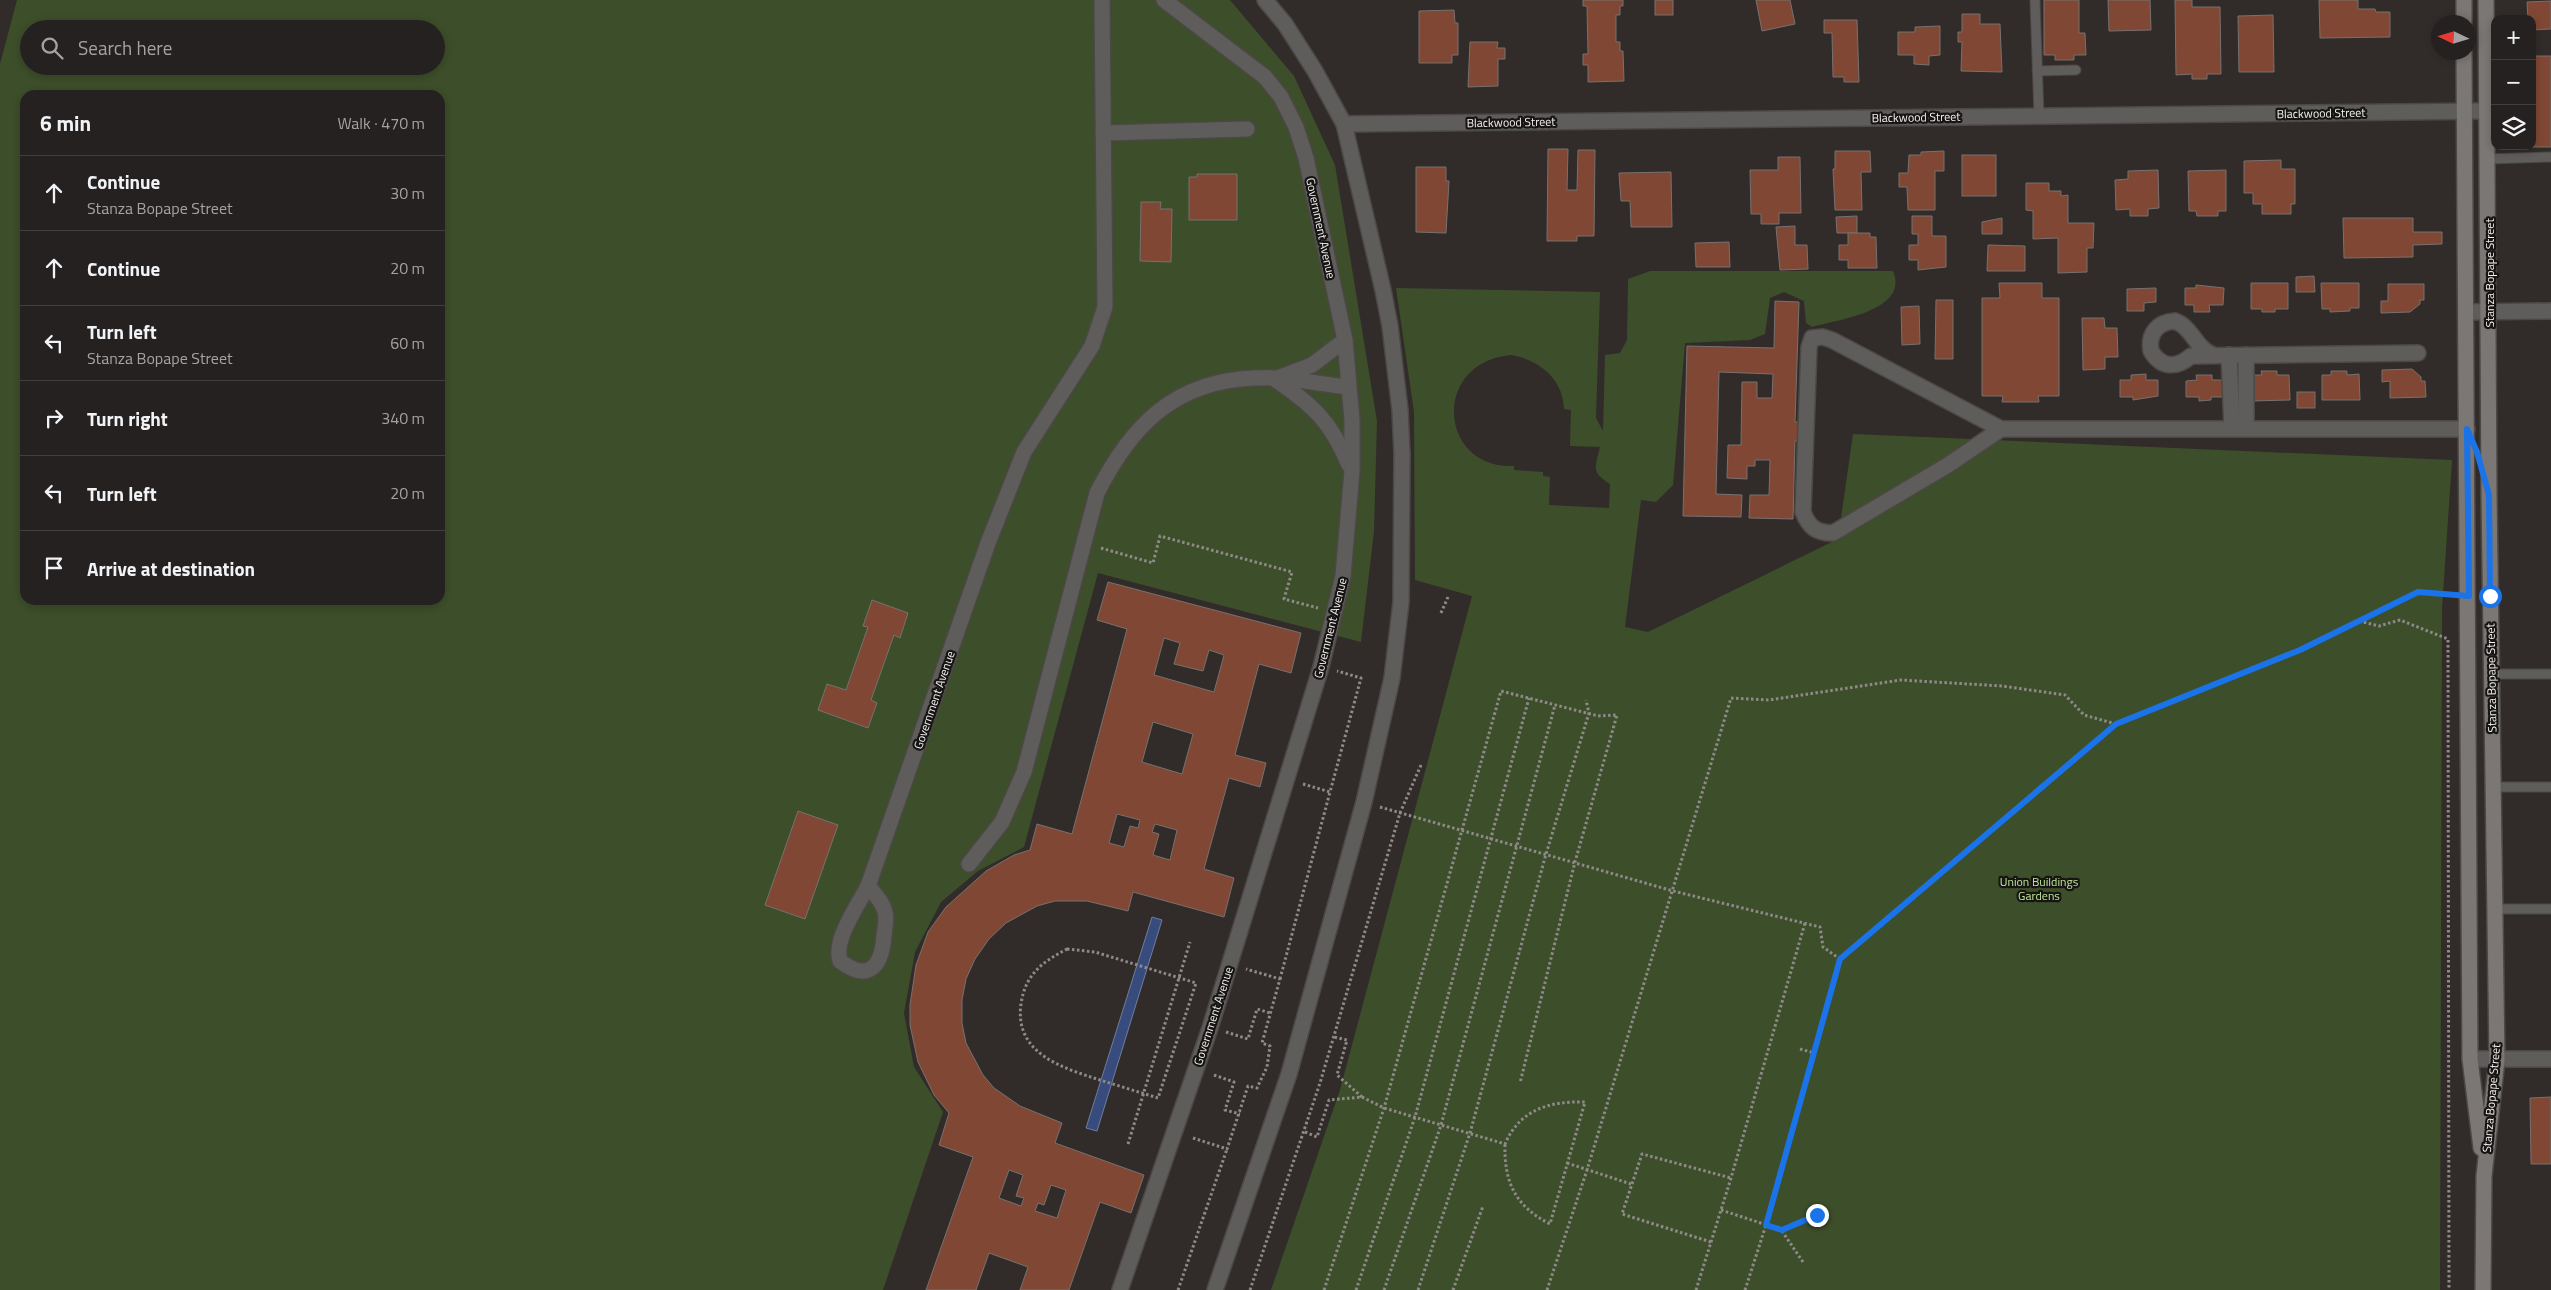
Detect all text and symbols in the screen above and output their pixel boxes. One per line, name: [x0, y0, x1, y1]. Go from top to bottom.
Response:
north arrow: [2431, 15, 2476, 60]
map controls: [2491, 15, 2536, 150]
button: +: [2491, 15, 2536, 60]
search box: [20, 20, 445, 75]
text: Search here: [78, 33, 172, 62]
icon: search: [38, 34, 66, 62]
button: −: [2491, 60, 2536, 105]
street label: Blackwood Street: [2276, 103, 2366, 123]
button: layers: [2491, 105, 2536, 150]
text: 6 min: [40, 107, 91, 139]
street label: Blackwood Street: [1871, 107, 1961, 127]
text: Walk · 470 m: [337, 111, 425, 135]
street label: Blackwood Street: [1466, 112, 1556, 132]
text: Continue: [87, 167, 160, 196]
street label: Government Avenue: [1301, 176, 1341, 280]
icon: ahead: [40, 179, 68, 207]
text: 30 m: [390, 181, 425, 205]
text: Stanza Bopape Street: [87, 196, 233, 220]
street label: Stanza Bopape Street: [2480, 218, 2499, 328]
icon: ahead: [40, 254, 68, 282]
text: Continue: [87, 254, 160, 283]
text: 20 m: [390, 256, 425, 280]
text: Turn left: [87, 317, 157, 346]
icon: left: [40, 329, 68, 357]
text: 60 m: [390, 331, 425, 355]
text: Stanza Bopape Street: [87, 346, 233, 370]
icon: right: [40, 404, 68, 432]
text: Turn right: [87, 404, 168, 433]
text: 340 m: [381, 406, 425, 430]
icon: left: [40, 479, 68, 507]
text: Turn left: [87, 479, 157, 508]
text: 20 m: [390, 481, 425, 505]
icon: arrive: [40, 554, 68, 582]
text: Arrive at destination: [87, 554, 255, 583]
street label: Government Avenue: [1308, 576, 1352, 680]
route start: [2479, 585, 2502, 608]
street label: Stanza Bopape Street: [2481, 622, 2501, 733]
street label: Government Avenue: [908, 648, 960, 752]
park label: Union Buildings Gardens: [2000, 872, 2079, 905]
street label: Government Avenue: [1188, 964, 1238, 1068]
street label: Stanza Bopape Street: [2477, 1042, 2505, 1153]
route end: [1806, 1204, 1829, 1227]

